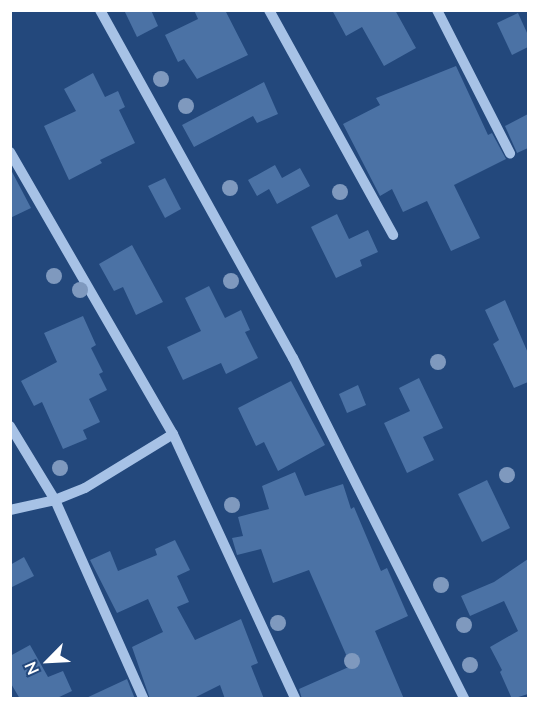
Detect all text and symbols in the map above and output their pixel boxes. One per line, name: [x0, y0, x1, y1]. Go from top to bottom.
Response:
north arrow: [18, 631, 78, 691]
text: N: [20, 659, 42, 678]

